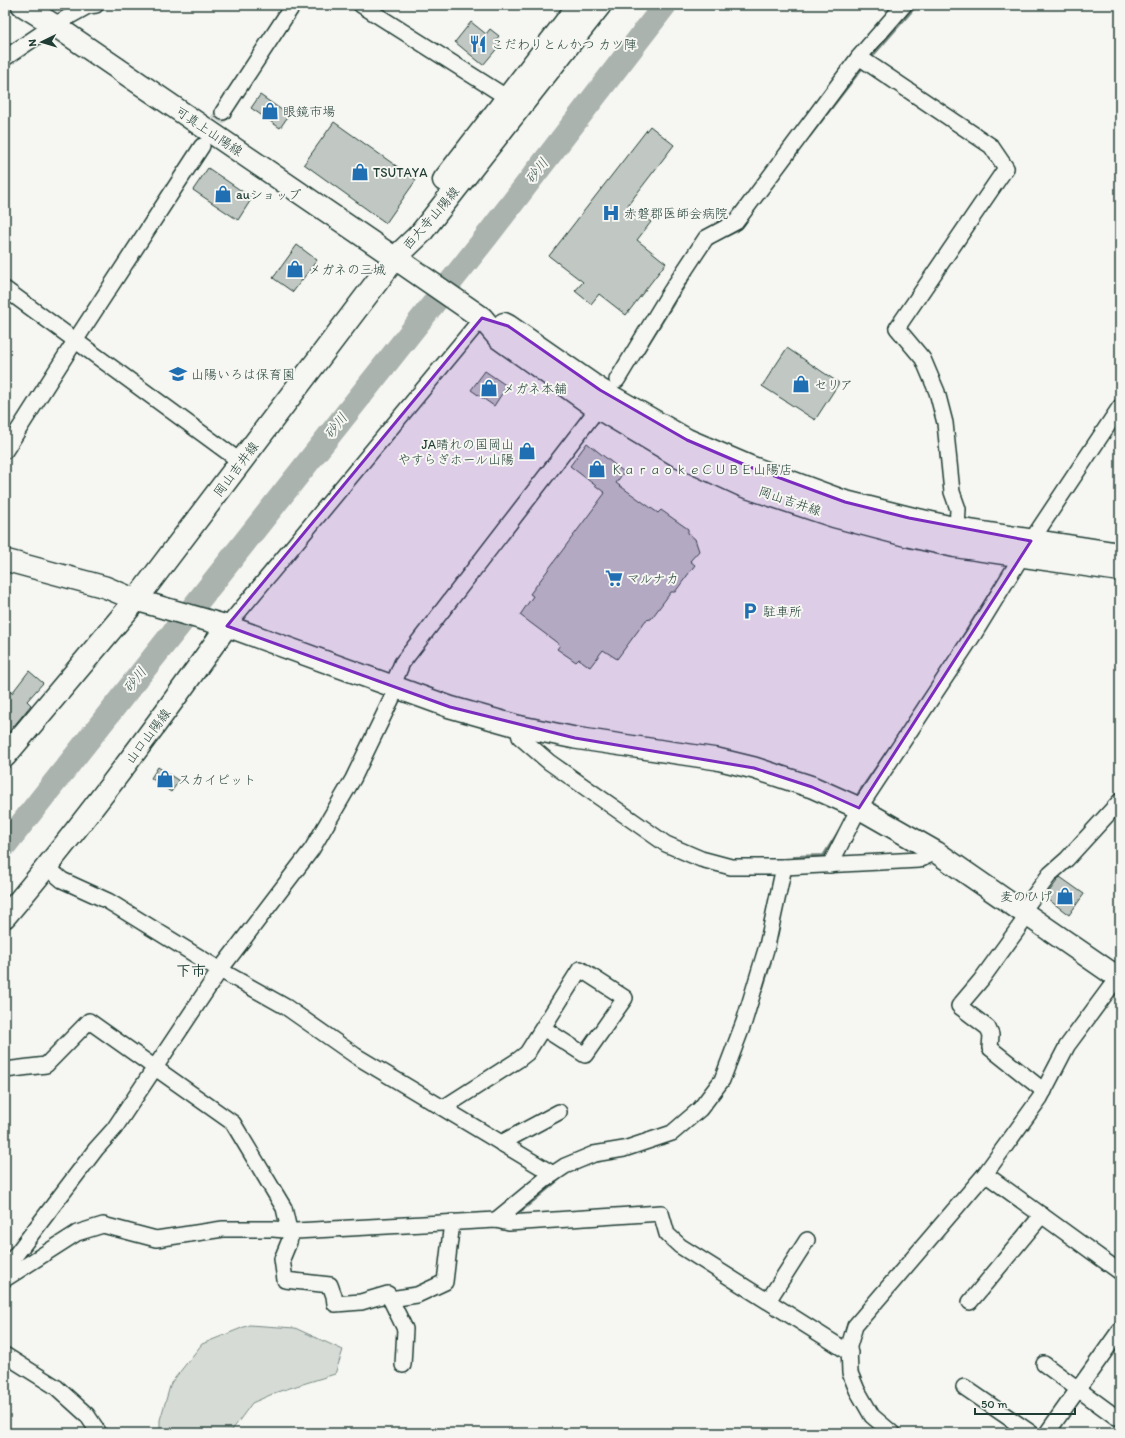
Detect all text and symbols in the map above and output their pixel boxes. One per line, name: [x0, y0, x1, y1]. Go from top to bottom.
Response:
north arrow: [22, 22, 62, 62]
restaurant icon: こだわりとんかつ カツ陣: [468, 34, 488, 54]
place label: こだわりとんかつ カツ陣: [491, 37, 637, 52]
text: N: [26, 39, 39, 47]
shop icon: 眼鏡市場: [260, 101, 280, 121]
street label: 可真上山陽線: [172, 103, 246, 160]
place label: 眼鏡市場: [283, 104, 335, 119]
water label: 砂川: [522, 155, 552, 187]
shop icon: TSUTAYA: [350, 162, 370, 182]
place label: TSUTAYA: [373, 165, 428, 180]
street label: 西大寺山陽線: [400, 183, 463, 252]
shop icon: auショップ: [213, 184, 233, 204]
place label: auショップ: [236, 187, 301, 202]
hospital icon: 赤磐郡医師会病院: [601, 203, 621, 223]
place label: 赤磐郡医師会病院: [624, 206, 728, 221]
shop icon: メガネの三城: [285, 259, 305, 279]
place label: メガネの三城: [308, 262, 386, 277]
school or university icon: 山陽いろは保育園: [168, 364, 188, 384]
place label: 山陽いろは保育園: [191, 367, 295, 382]
shop icon: セリア: [791, 374, 811, 394]
place label: セリア: [814, 377, 853, 392]
shop icon: メガネ本舗: [479, 378, 499, 398]
place label: メガネ本舗: [502, 381, 567, 396]
water label: 砂川: [321, 410, 351, 442]
place label: JA晴れの国岡山 やすらぎホール山陽: [398, 437, 514, 467]
street label: 岡山吉井線: [210, 438, 262, 499]
shop icon: JA晴れの国岡山 やすらぎホール山陽: [517, 441, 537, 461]
shop icon: ＫａｒａｏｋｅＣＵＢＥ山陽店: [587, 459, 607, 479]
place label: ＫａｒａｏｋｅＣＵＢＥ山陽店: [610, 462, 792, 477]
street label: 岡山吉井線: [757, 483, 824, 519]
supermarket icon: マルナカ: [604, 568, 624, 588]
place label: マルナカ: [627, 571, 679, 586]
parking icon: 駐車所: [740, 601, 760, 621]
place label: 駐車所: [763, 604, 802, 619]
water label: 砂川: [120, 664, 150, 696]
street label: 山口山陽線: [122, 705, 174, 766]
shop icon: スカイピット: [155, 769, 175, 789]
place label: スカイピット: [178, 772, 256, 787]
shop icon: 麦のひげ: [1055, 886, 1075, 906]
place label: 麦のひげ: [1000, 889, 1052, 904]
district label: 下市: [176, 962, 206, 980]
scale bar: [975, 1390, 1075, 1416]
text: 50 m: [981, 1397, 1007, 1411]

